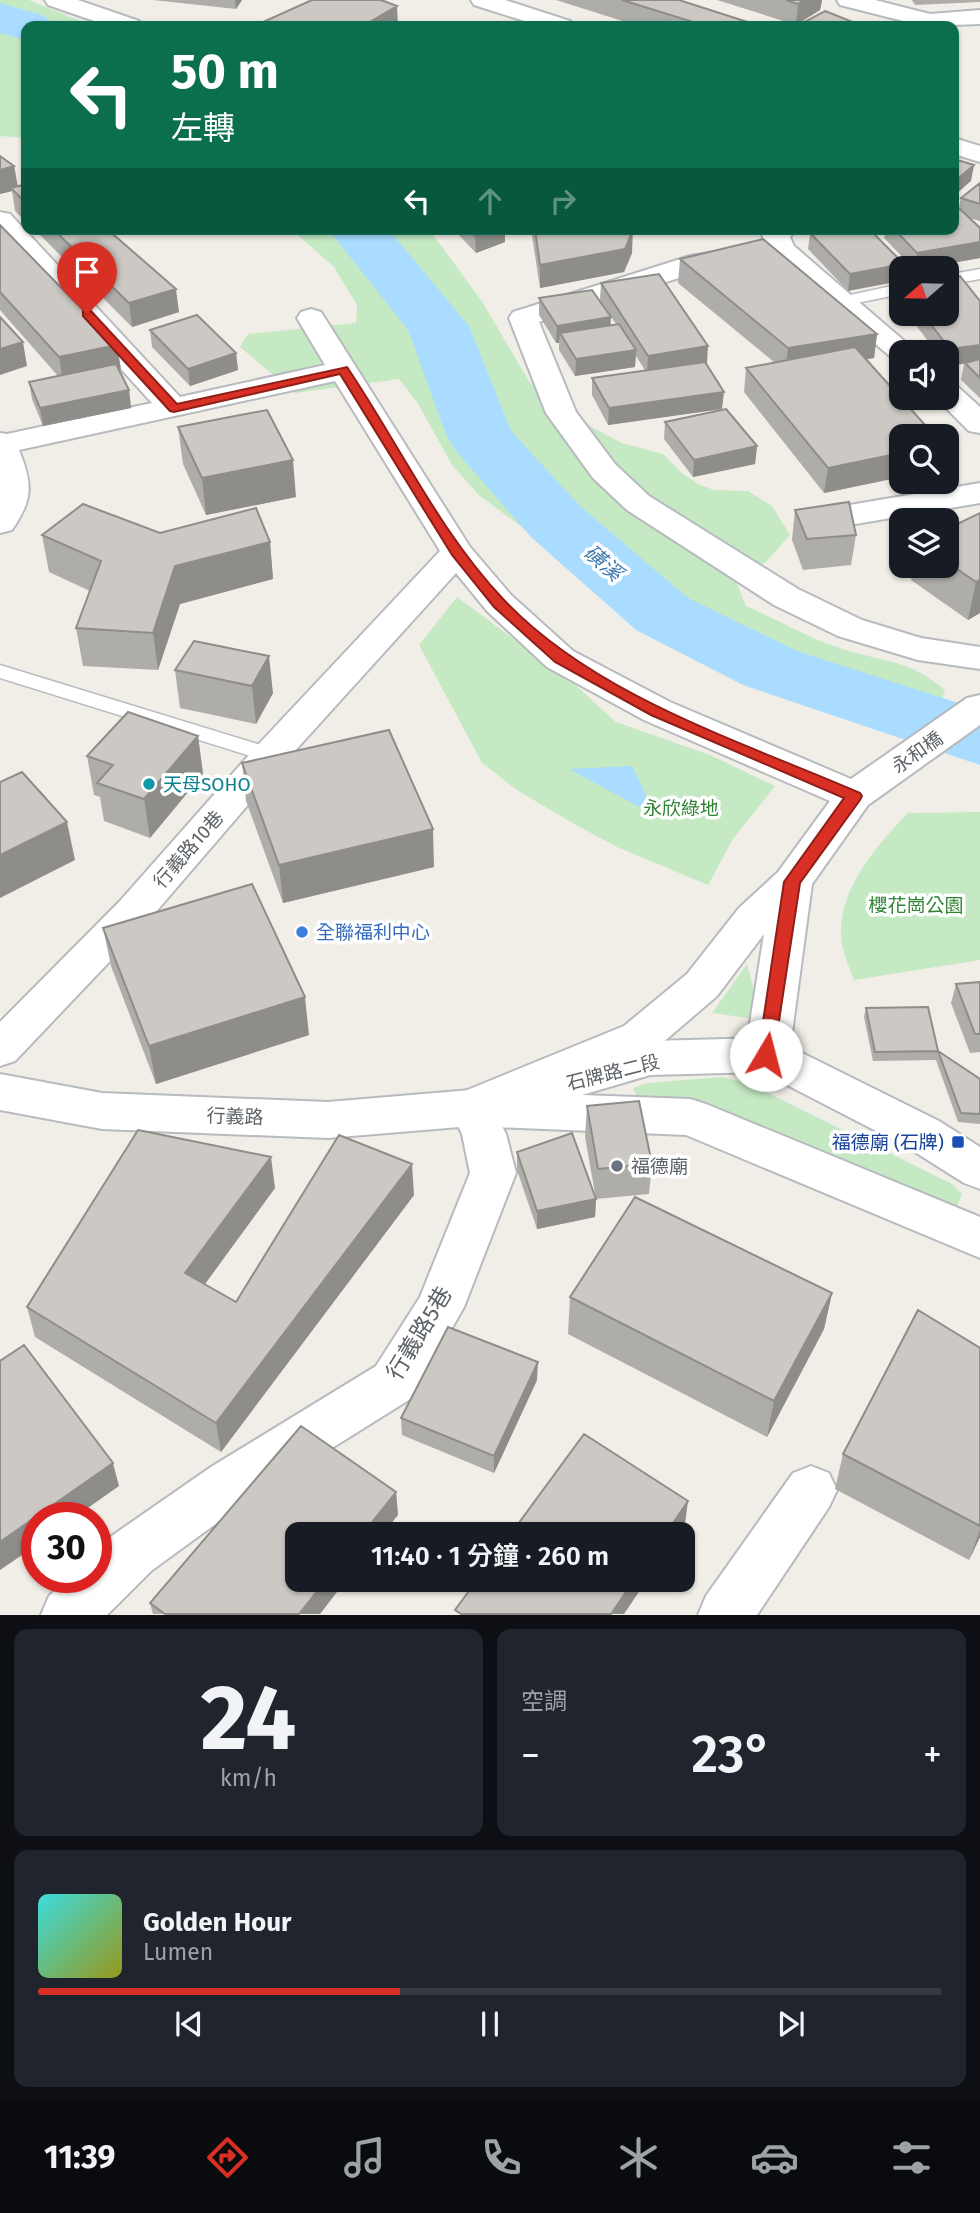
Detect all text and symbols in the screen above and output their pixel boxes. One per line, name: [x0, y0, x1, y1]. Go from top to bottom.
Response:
text: 50 m: [171, 42, 279, 101]
icon: left: [56, 49, 147, 140]
text: 左轉: [171, 109, 235, 147]
icon: left: [398, 182, 436, 220]
icon: ahead: [471, 182, 509, 220]
icon: right: [544, 182, 582, 220]
pin: [57, 242, 117, 314]
icon: arrive: [68, 253, 106, 291]
north arrow: [889, 256, 959, 326]
map controls: [889, 256, 959, 578]
button: sound: [889, 340, 959, 410]
button: search: [889, 424, 959, 494]
button: layers: [889, 508, 959, 578]
water label: 磺溪: [579, 539, 630, 589]
street label: 永和橋: [887, 727, 947, 778]
place label: 天母SOHO: [163, 773, 251, 796]
marker: 天母SOHO: [141, 776, 157, 792]
park label: 永欣綠地: [643, 797, 719, 820]
street label: 行義路10巷: [149, 806, 228, 893]
park label: 櫻花崗公園: [868, 894, 964, 917]
place label: 全聯福利中心: [316, 921, 430, 944]
marker: 全聯福利中心: [294, 924, 310, 940]
position arrow: [729, 1018, 803, 1092]
street label: 石牌路二段: [564, 1050, 662, 1095]
street label: 行義路: [206, 1104, 264, 1129]
place label: 福德廟 (石牌): [832, 1131, 944, 1154]
marker: 福德廟 (石牌): [950, 1134, 966, 1150]
place label: 福德廟: [631, 1155, 688, 1178]
marker: 福德廟: [609, 1158, 625, 1174]
street label: 行義路5巷: [380, 1281, 458, 1385]
speed limit sign: 30: [21, 1502, 112, 1593]
text: 11:40 · 1 分鐘 · 260 m: [371, 1541, 609, 1572]
text: 24: [201, 1664, 296, 1773]
text: 空調: [521, 1687, 567, 1715]
text: 23°: [691, 1723, 772, 1786]
text: −: [521, 1732, 540, 1778]
text: +: [923, 1732, 942, 1778]
text: km/h: [220, 1764, 277, 1792]
text: Golden Hour: [143, 1907, 291, 1938]
text: Lumen: [143, 1938, 213, 1966]
icon: previous: [170, 2005, 208, 2043]
icon: pause: [471, 2005, 509, 2043]
icon: next: [772, 2005, 810, 2043]
icon: directions: [203, 2133, 252, 2182]
icon: music: [340, 2133, 389, 2182]
icon: phone: [477, 2133, 526, 2182]
icon: climate: [614, 2133, 663, 2182]
icon: car: [750, 2133, 799, 2182]
icon: filters: [887, 2133, 936, 2182]
text: 11:39: [44, 2138, 115, 2176]

